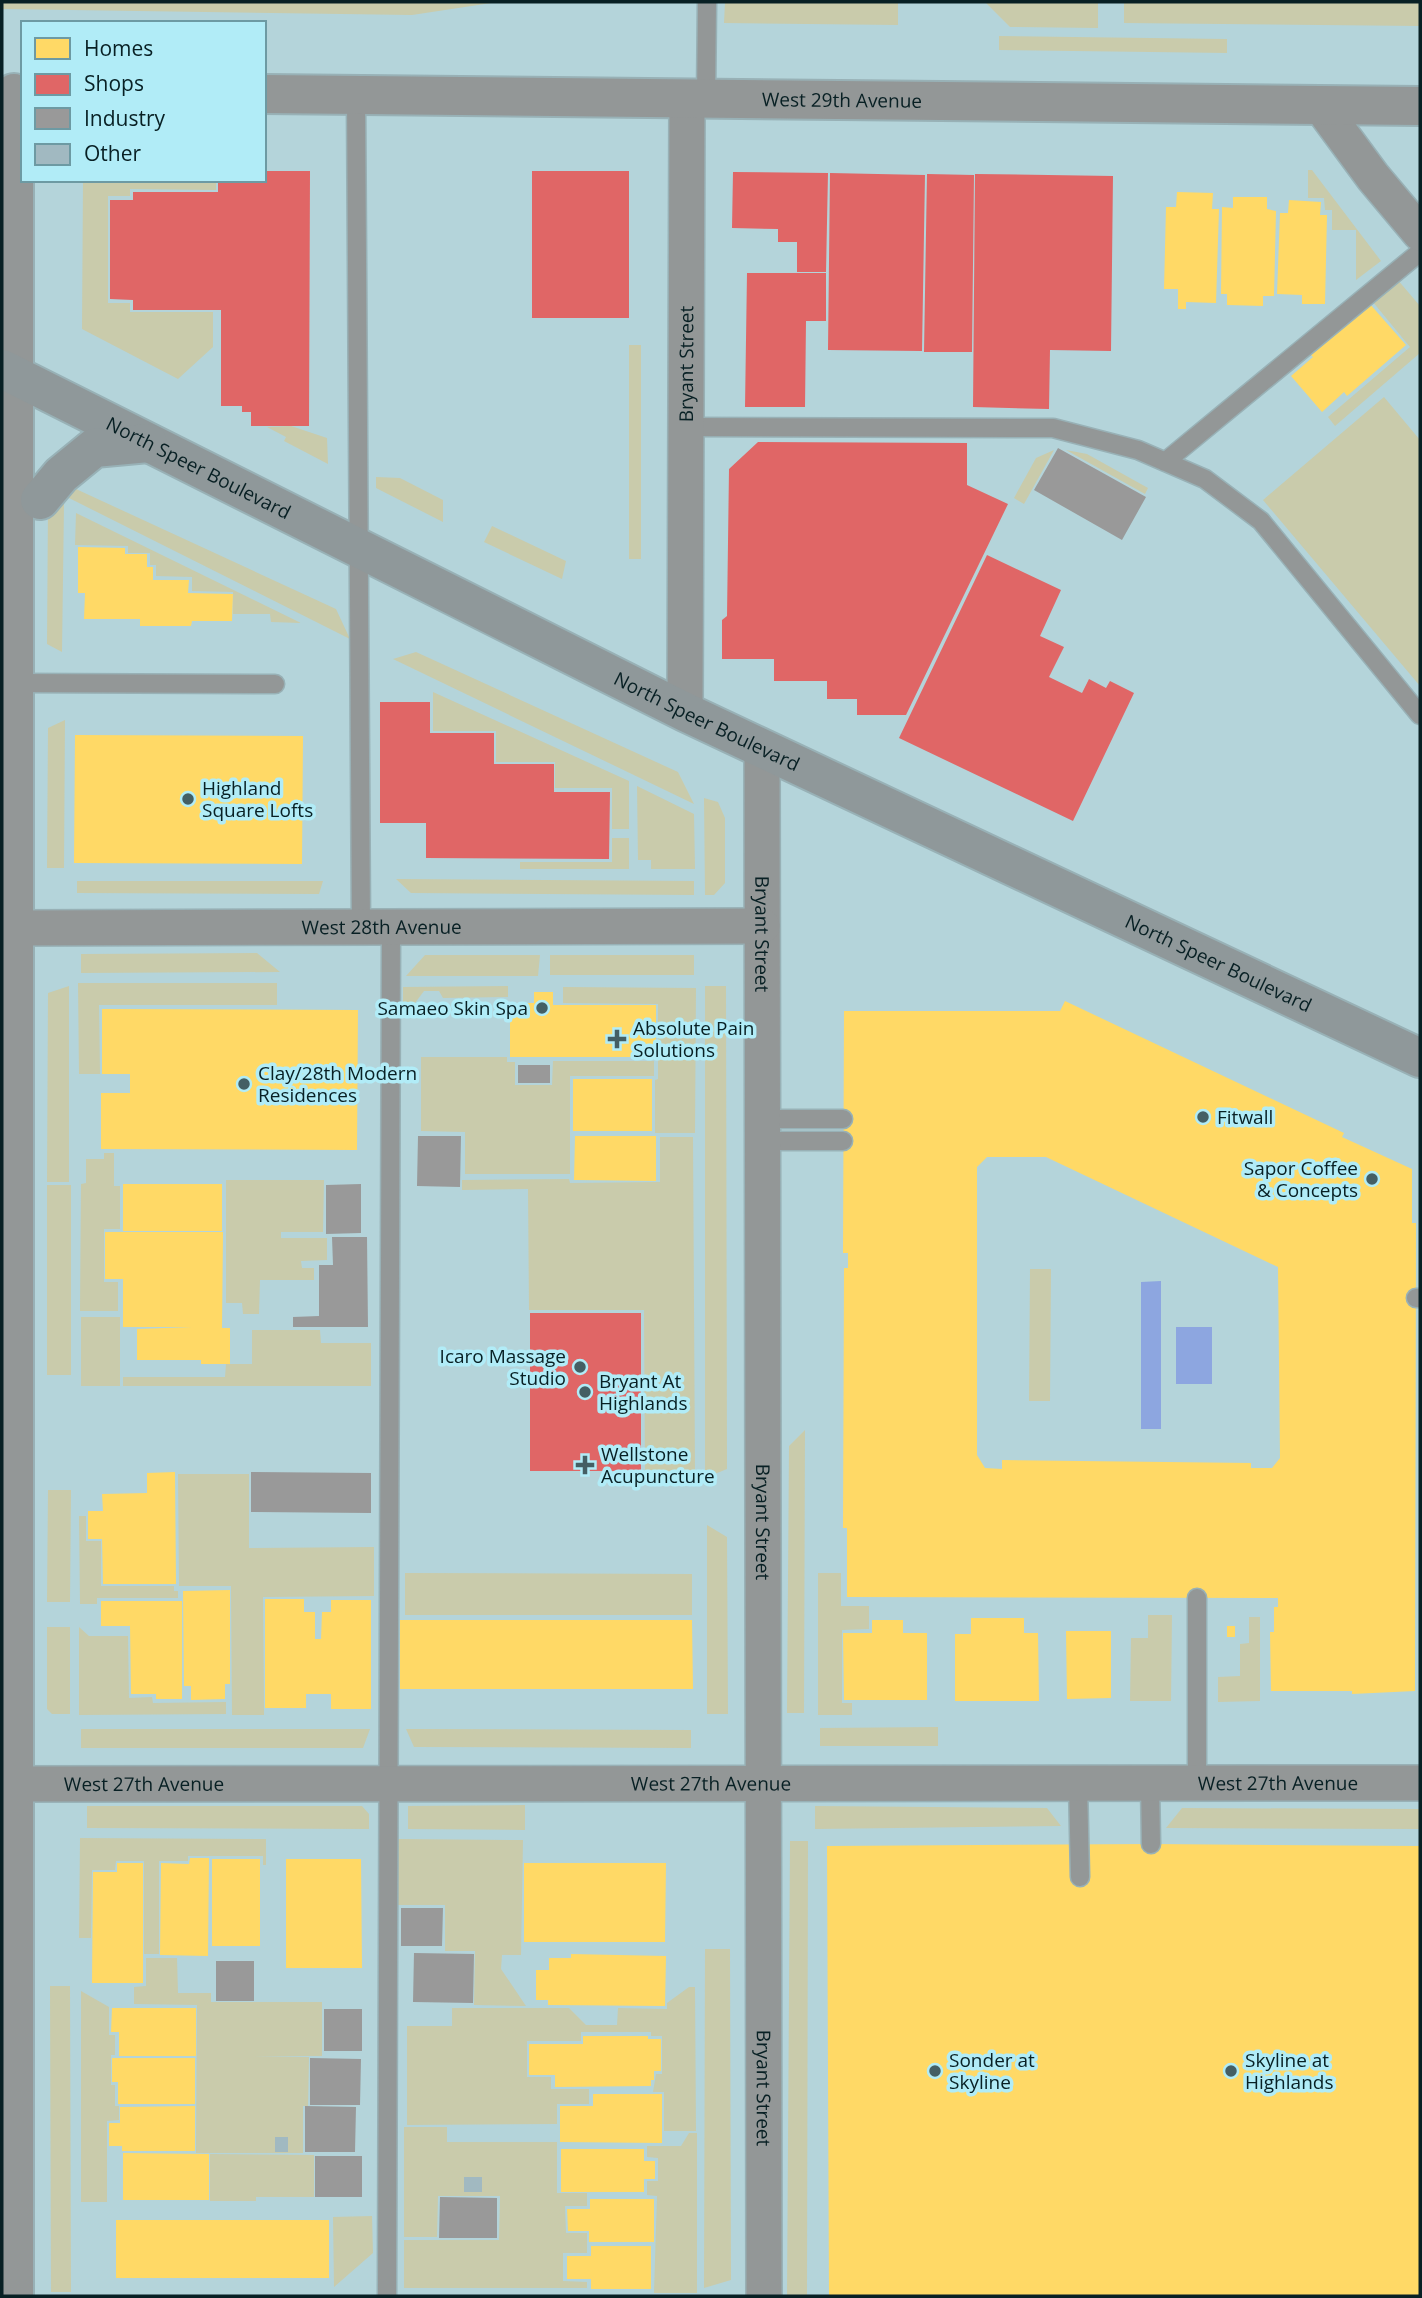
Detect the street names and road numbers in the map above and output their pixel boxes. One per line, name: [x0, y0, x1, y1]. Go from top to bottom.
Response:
street label: West 29th Avenue: [762, 86, 922, 114]
street label: Bryant Street: [673, 305, 699, 422]
street label: North Speer Boulevard: [102, 411, 295, 525]
street label: North Speer Boulevard: [610, 665, 804, 777]
street label: Bryant Street: [749, 876, 775, 993]
street label: North Speer Boulevard: [1121, 908, 1316, 1018]
street label: West 28th Avenue: [301, 914, 462, 940]
street label: Bryant Street: [750, 1464, 776, 1581]
street label: West 27th Avenue: [631, 1770, 791, 1797]
street label: West 27th Avenue: [1198, 1770, 1358, 1796]
street label: West 27th Avenue: [64, 1771, 224, 1797]
street label: Bryant Street: [751, 2030, 777, 2147]

